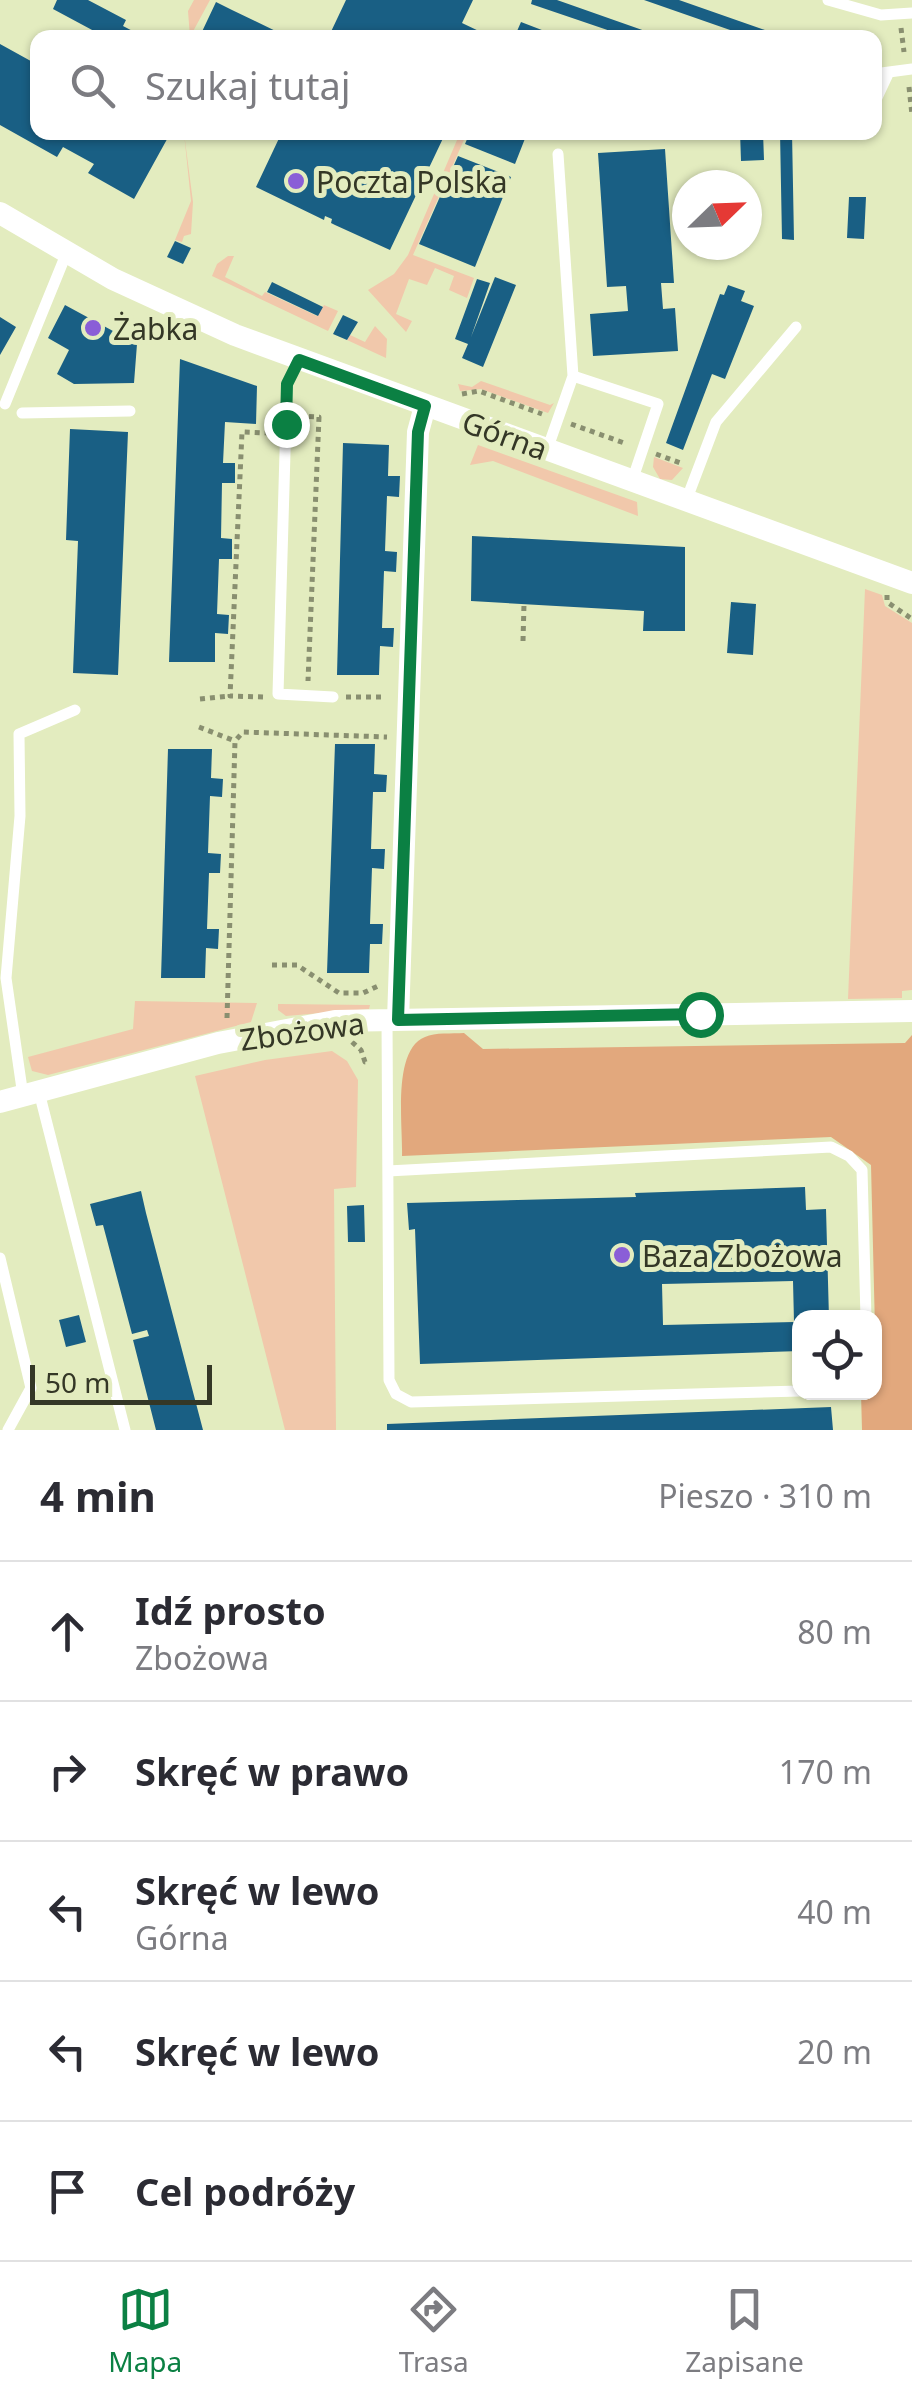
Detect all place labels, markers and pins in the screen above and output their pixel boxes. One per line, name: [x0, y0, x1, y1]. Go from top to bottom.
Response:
place label: Poczta Polska: [316, 161, 508, 202]
marker: Poczta Polska: [285, 170, 307, 192]
place label: Żabka: [113, 308, 198, 349]
marker: Żabka: [82, 317, 104, 339]
place label: Baza Zbożowa: [642, 1235, 843, 1276]
marker: Baza Zbożowa: [611, 1244, 633, 1266]

